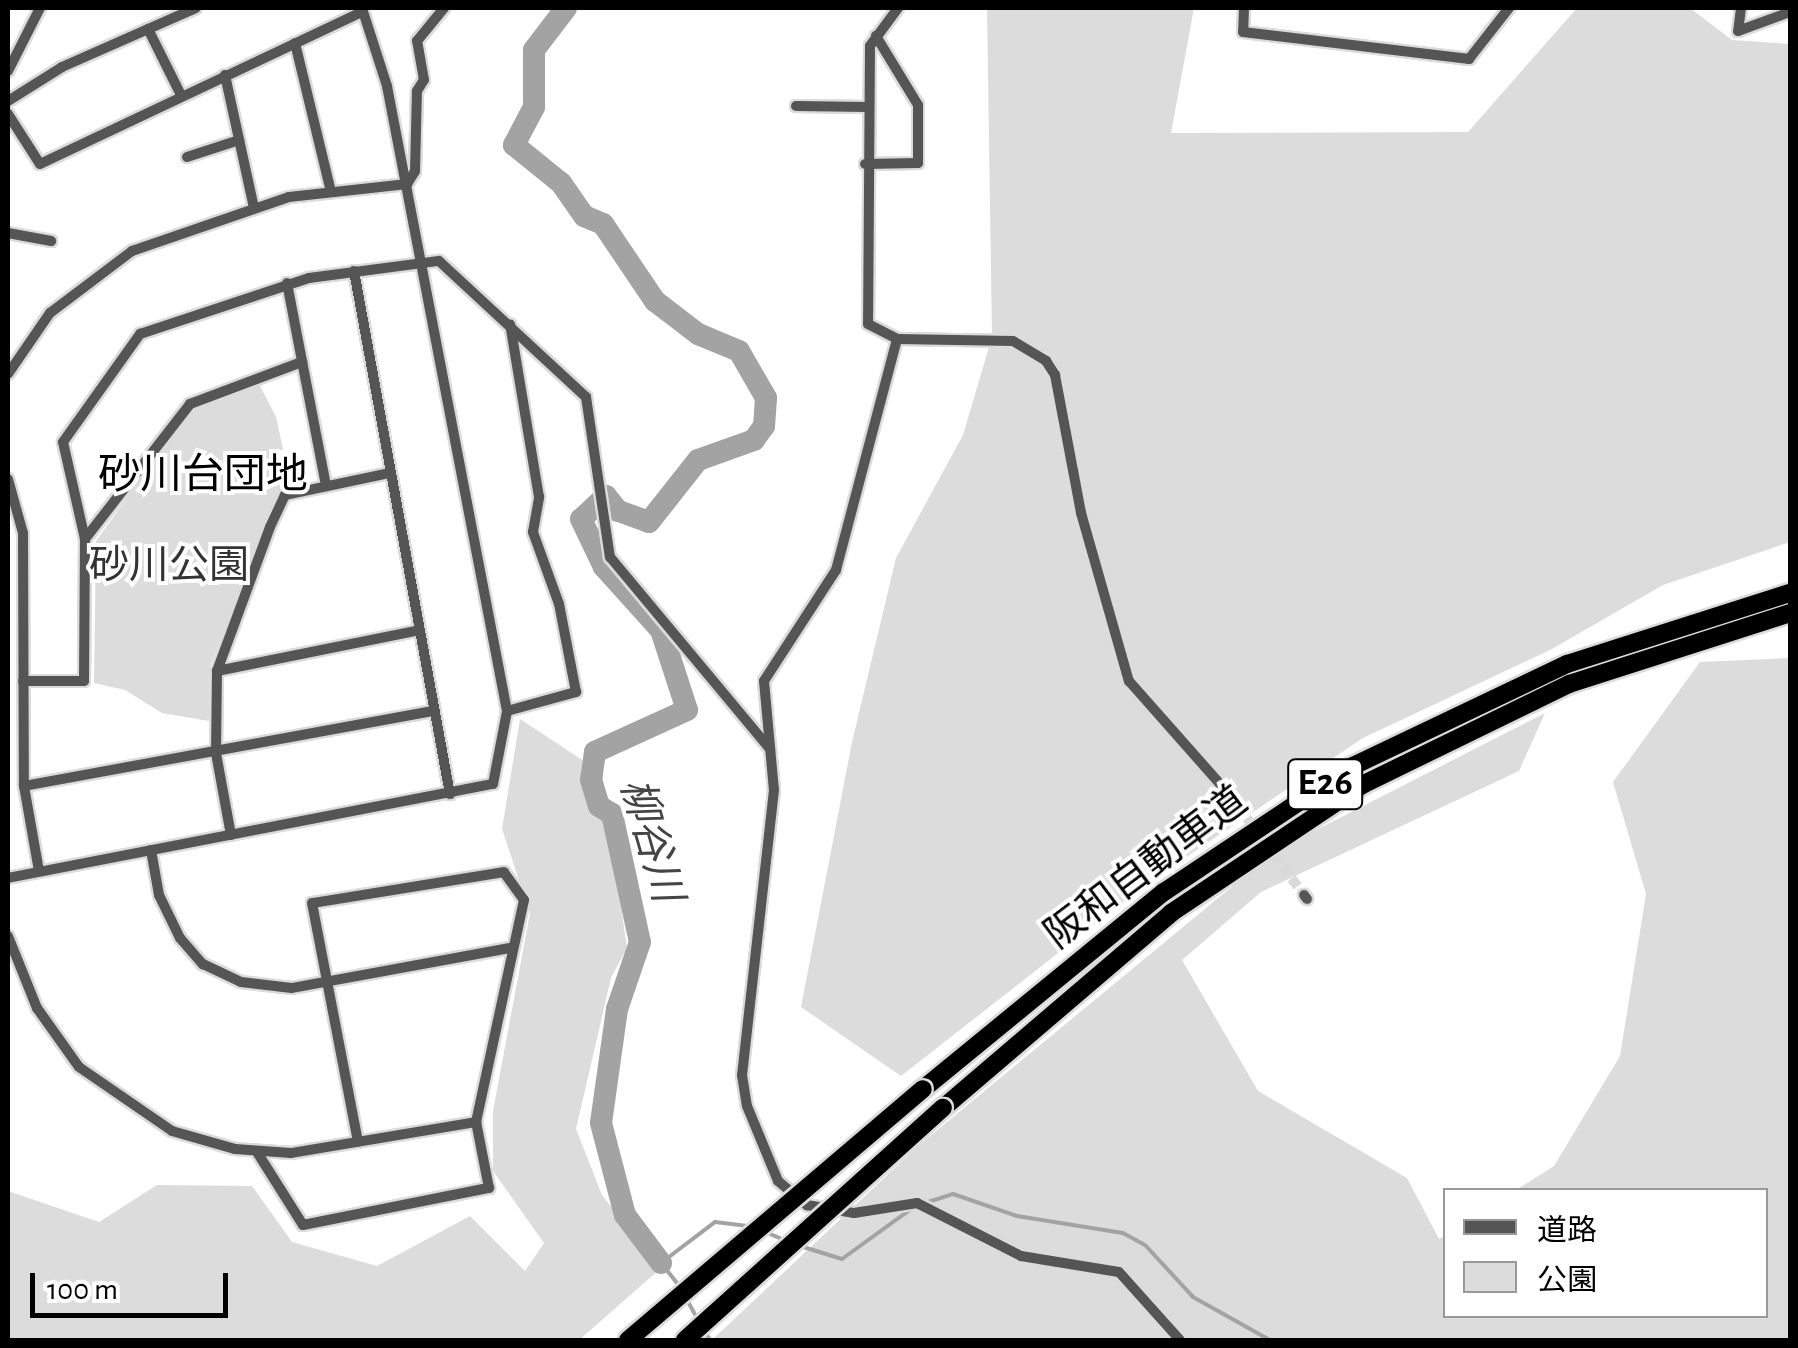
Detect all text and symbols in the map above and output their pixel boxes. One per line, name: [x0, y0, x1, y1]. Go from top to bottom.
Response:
district label: 砂川台団地: [98, 450, 308, 500]
park label: 砂川公園: [89, 542, 249, 590]
road number: E26: [1285, 751, 1365, 817]
water label: 柳谷川: [609, 772, 693, 908]
street label: 阪和自動車道: [1036, 777, 1256, 959]
legend: [1443, 1188, 1768, 1318]
text: 道路: [1537, 1216, 1597, 1246]
scale bar: [35, 1253, 232, 1315]
text: 公園: [1537, 1266, 1597, 1296]
text: 100 m: [47, 1275, 118, 1305]

